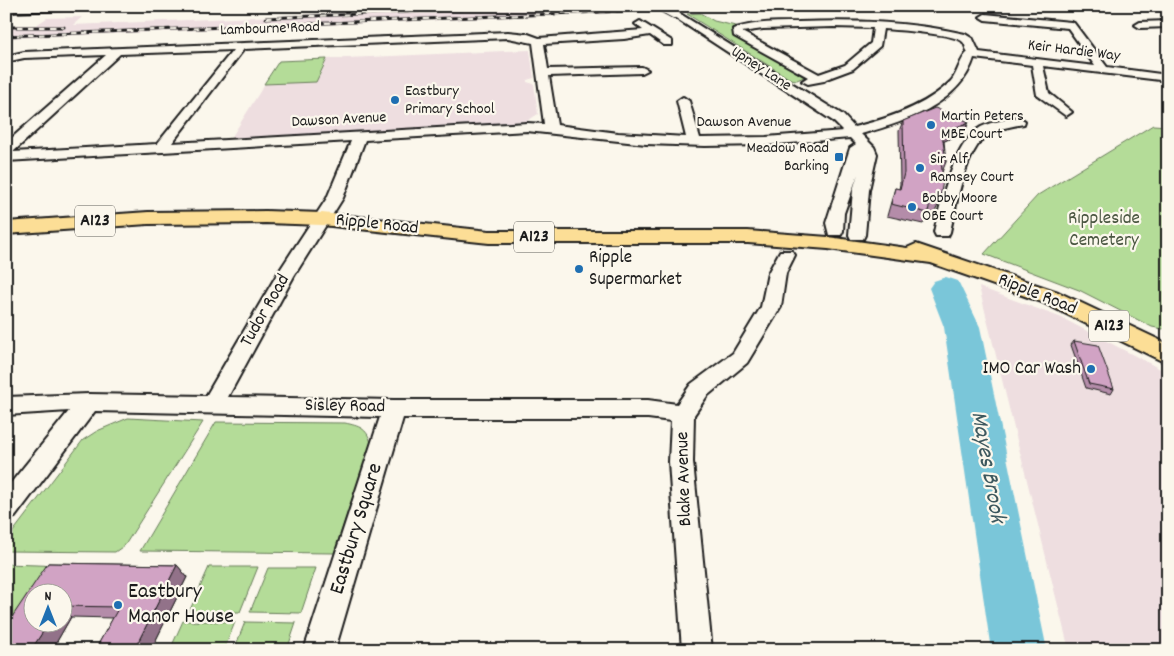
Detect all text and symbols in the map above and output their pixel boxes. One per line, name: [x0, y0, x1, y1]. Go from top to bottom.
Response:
street label: Lambourne Road: [220, 16, 320, 42]
street label: Keir Hardie Way: [1026, 34, 1122, 68]
street label: Upney Lane: [726, 41, 796, 97]
place label: Eastbury Primary School: [405, 80, 495, 121]
marker: Eastbury Primary School: [389, 94, 401, 106]
place label: Martin Peters MBE Court: [941, 105, 1024, 146]
street label: Dawson Avenue: [291, 106, 387, 134]
street label: Dawson Avenue: [697, 111, 791, 134]
marker: Martin Peters MBE Court: [925, 119, 937, 131]
place label: Meadow Road Barking: [747, 137, 829, 178]
place label: Sir Alf Ramsey Court: [930, 148, 1014, 189]
marker: Meadow Road Barking: [833, 151, 845, 163]
marker: Sir Alf Ramsey Court: [914, 162, 926, 174]
place label: Bobby Moore OBE Court: [922, 187, 997, 228]
marker: Bobby Moore OBE Court: [906, 201, 918, 213]
road number: A123: [75, 206, 115, 237]
park label: Rippleside Cemetery: [1068, 206, 1140, 255]
street label: Ripple Road: [334, 207, 420, 243]
road number: A123: [514, 222, 554, 252]
place label: Ripple Supermarket: [589, 245, 682, 294]
marker: Ripple Supermarket: [573, 263, 585, 275]
street label: Ripple Road: [993, 267, 1081, 323]
street label: Tudor Road: [234, 270, 298, 352]
road number: A123: [1089, 310, 1129, 342]
place label: IMO Car Wash: [983, 356, 1081, 383]
marker: IMO Car Wash: [1085, 363, 1097, 375]
street label: Sisley Road: [305, 393, 385, 421]
water label: Mayes Brook: [960, 409, 1014, 528]
street label: Blake Avenue: [670, 431, 700, 527]
street label: Eastbury Square: [322, 459, 392, 599]
place label: Eastbury Manor House: [128, 577, 234, 633]
north arrow: [22, 584, 72, 634]
text: N: [45, 587, 52, 607]
marker: Eastbury Manor House: [112, 599, 124, 611]

